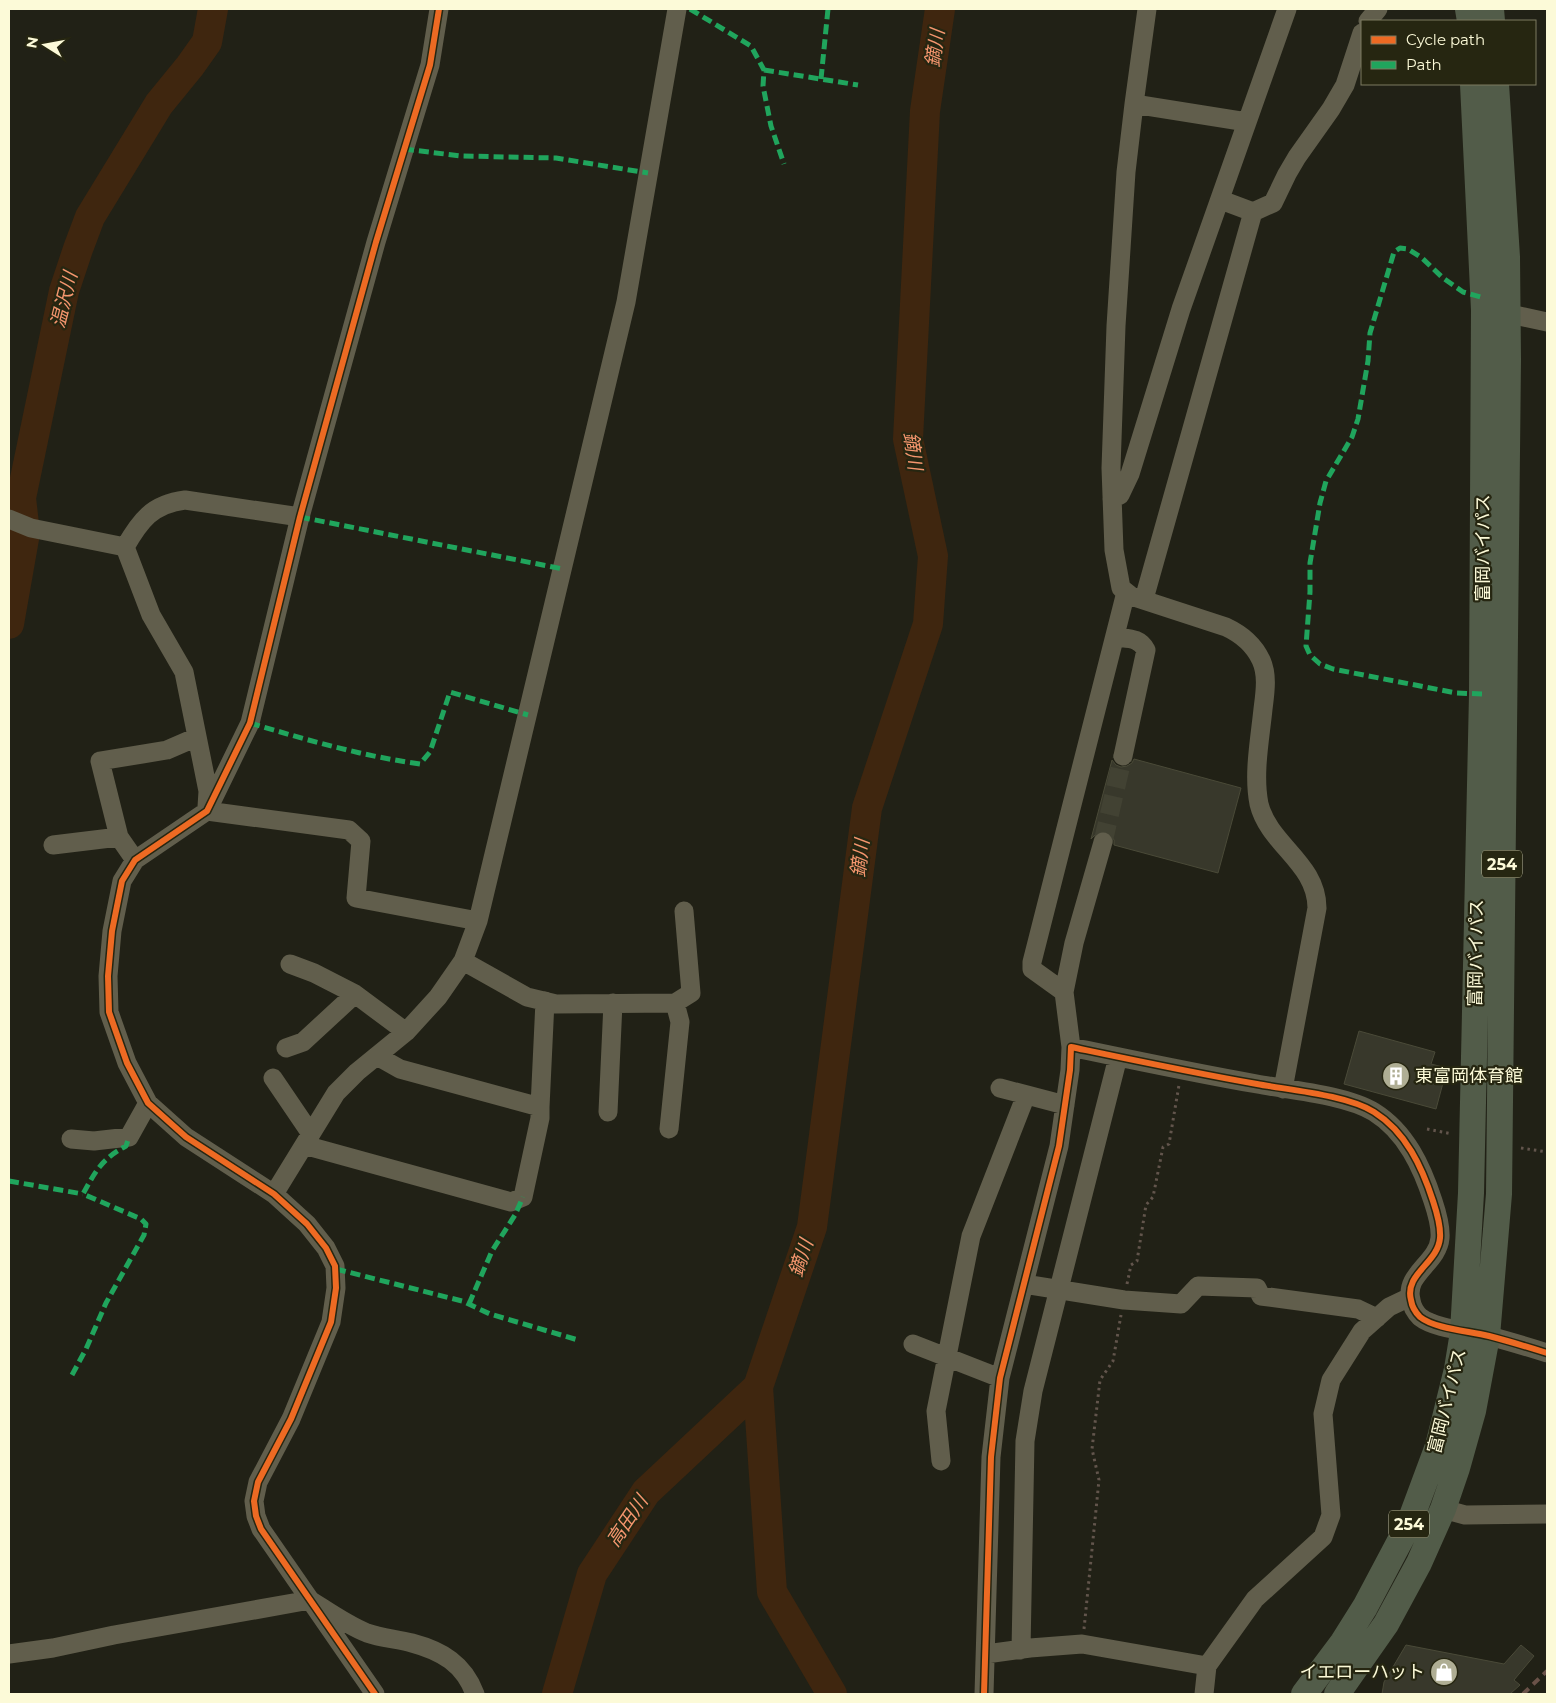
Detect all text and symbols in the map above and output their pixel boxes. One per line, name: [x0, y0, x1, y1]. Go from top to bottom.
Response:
north arrow: [20, 20, 70, 70]
legend: [1361, 20, 1536, 85]
water label: 鏑川: [921, 26, 949, 68]
text: Cycle path: [1406, 30, 1485, 49]
text: N: [22, 35, 42, 50]
text: Path: [1406, 55, 1442, 74]
water label: 温沢川: [46, 268, 83, 330]
water label: 鏑川: [899, 431, 927, 473]
street label: 富岡バイパス: [1472, 494, 1494, 602]
water label: 鏑川: [846, 836, 874, 878]
road number: 254: [1482, 851, 1522, 878]
street label: 富岡バイパス: [1464, 899, 1488, 1007]
building icon: 東富岡体育館: [1381, 1061, 1411, 1091]
place label: 東富岡体育館: [1415, 1065, 1523, 1087]
water label: 鏑川: [784, 1234, 818, 1280]
street label: 富岡バイパス: [1423, 1346, 1471, 1456]
water label: 高田川: [602, 1489, 654, 1551]
road number: 254: [1389, 1510, 1429, 1538]
shop icon: イエローハット: [1429, 1657, 1459, 1687]
place label: イエローハット: [1300, 1661, 1425, 1683]

